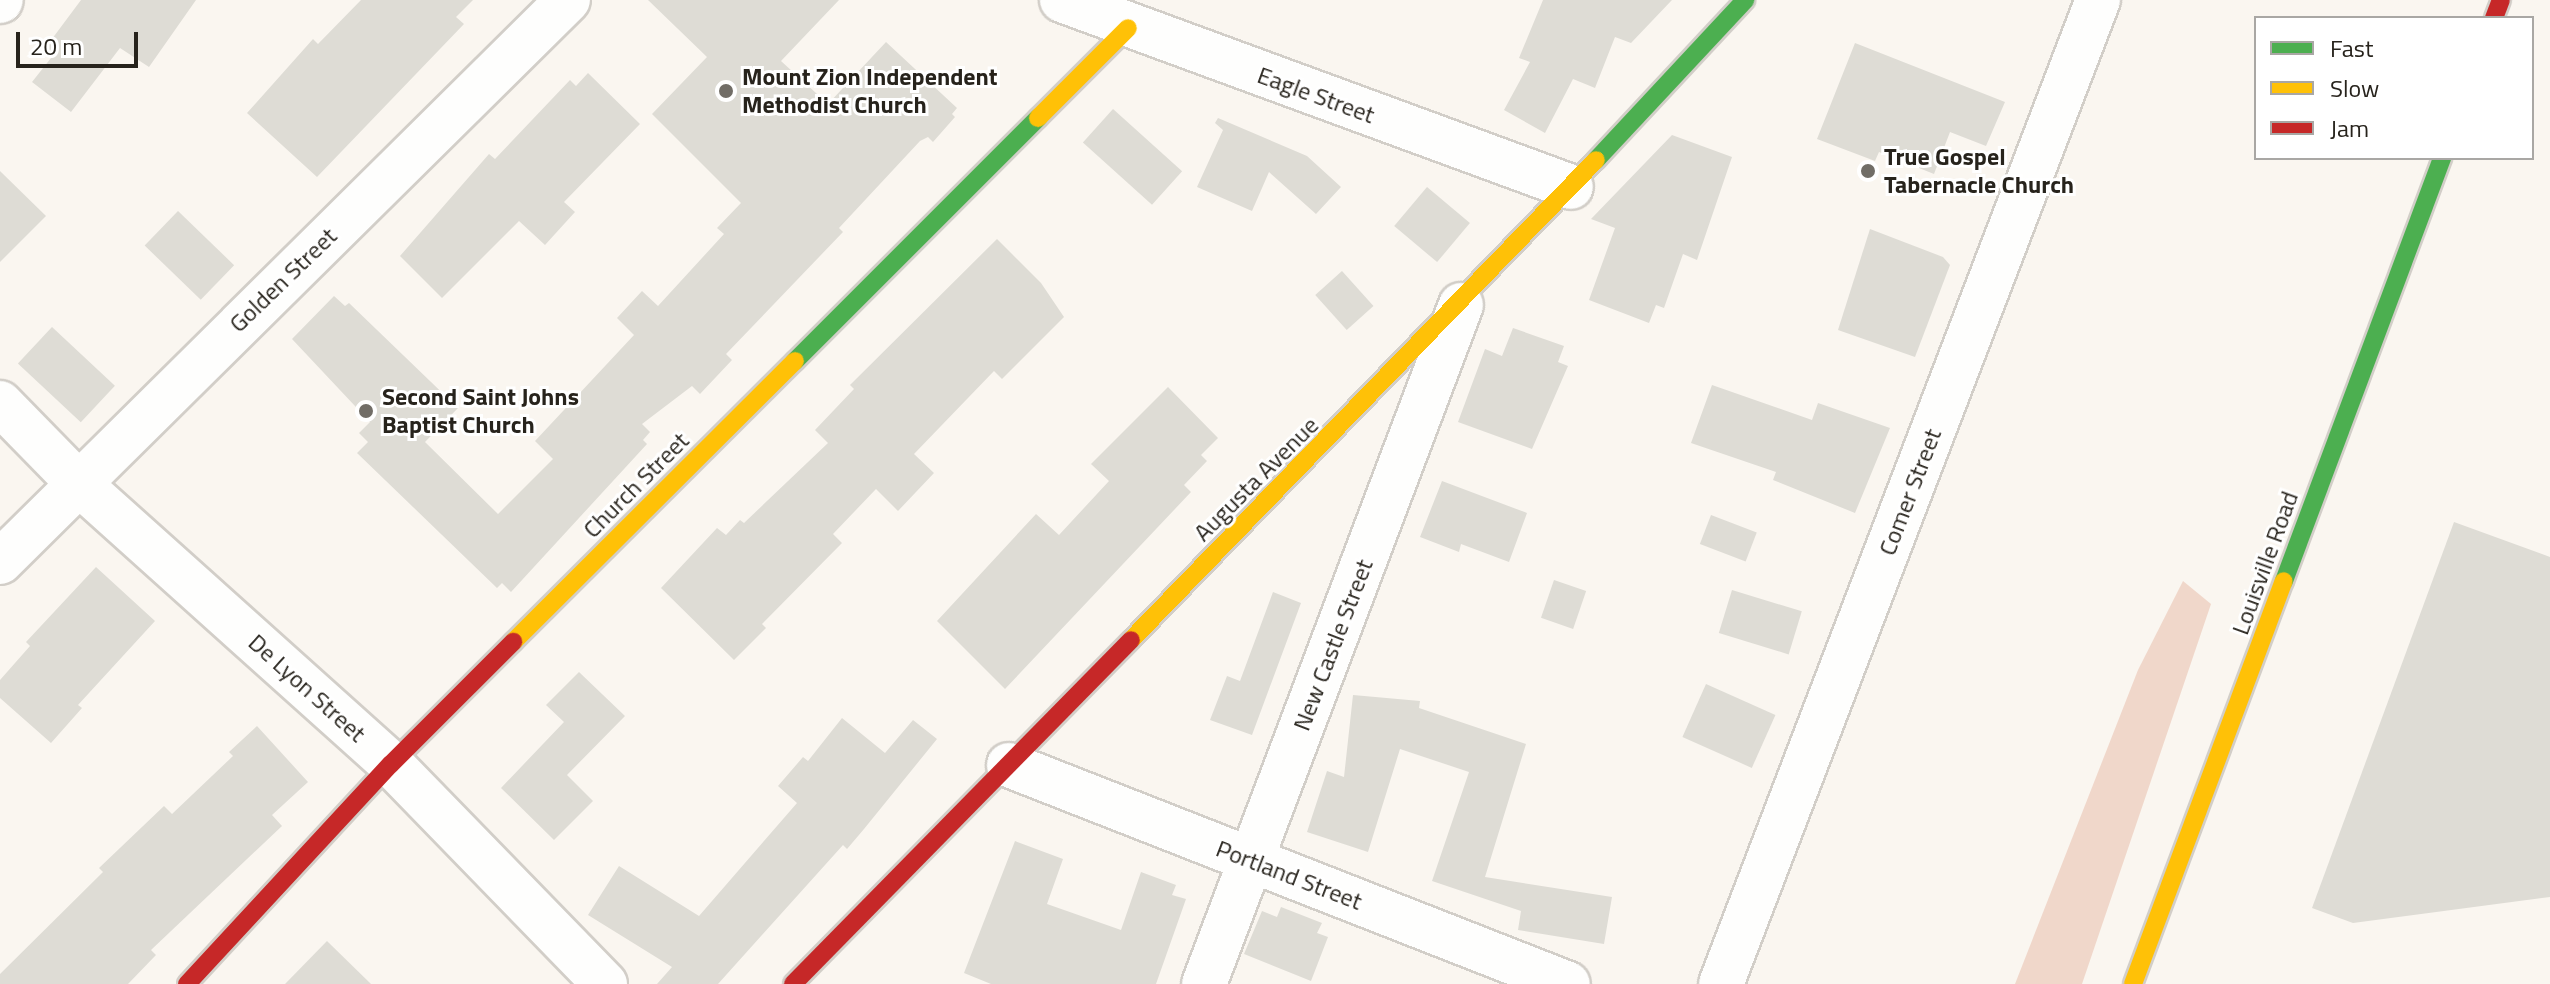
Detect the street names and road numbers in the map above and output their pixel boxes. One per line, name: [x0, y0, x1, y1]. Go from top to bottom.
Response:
street label: Eagle Street: [1254, 61, 1378, 129]
street label: Golden Street: [223, 222, 343, 338]
street label: Augusta Avenue: [1188, 411, 1324, 547]
street label: Comer Street: [1873, 425, 1947, 559]
street label: Church Street: [577, 426, 695, 544]
street label: Louisville Road: [2226, 487, 2304, 639]
street label: New Castle Street: [1287, 555, 1379, 735]
street label: De Lyon Street: [243, 628, 371, 748]
street label: Portland Street: [1212, 834, 1366, 916]

